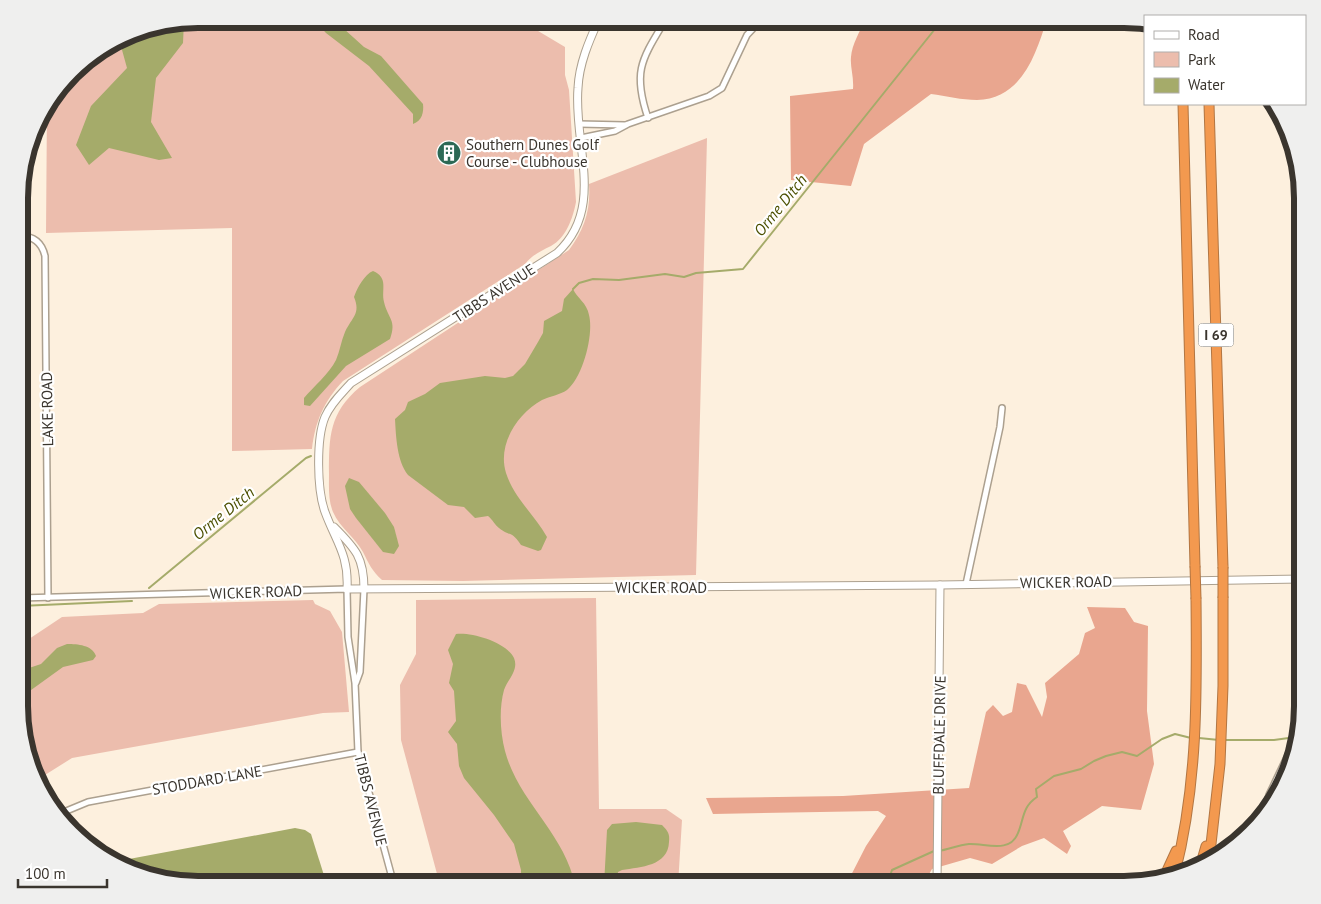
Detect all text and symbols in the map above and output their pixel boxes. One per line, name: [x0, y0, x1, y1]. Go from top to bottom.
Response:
legend: [1144, 15, 1306, 105]
text: Road: [1188, 25, 1220, 44]
text: Park: [1188, 50, 1216, 69]
text: Water: [1188, 75, 1225, 94]
place label: Southern Dunes Golf Course - Clubhouse: [466, 135, 600, 171]
building icon: Southern Dunes Golf Course - Clubhouse: [436, 140, 462, 166]
water label: Orme Ditch: [749, 170, 811, 240]
street label: TIBBS AVENUE: [449, 259, 539, 327]
road number: I 69: [1198, 324, 1234, 346]
street label: LAKE ROAD: [37, 372, 57, 446]
water label: Orme Ditch: [188, 482, 258, 544]
street label: WICKER ROAD: [1020, 572, 1112, 592]
street label: WICKER ROAD: [615, 578, 707, 597]
street label: WICKER ROAD: [210, 581, 302, 603]
street label: BLUFFDALE DRIVE: [928, 675, 950, 795]
street label: TIBBS AVENUE: [350, 752, 392, 848]
street label: STODDARD LANE: [151, 761, 263, 799]
scale bar: [18, 856, 106, 888]
text: 100 m: [25, 864, 66, 883]

